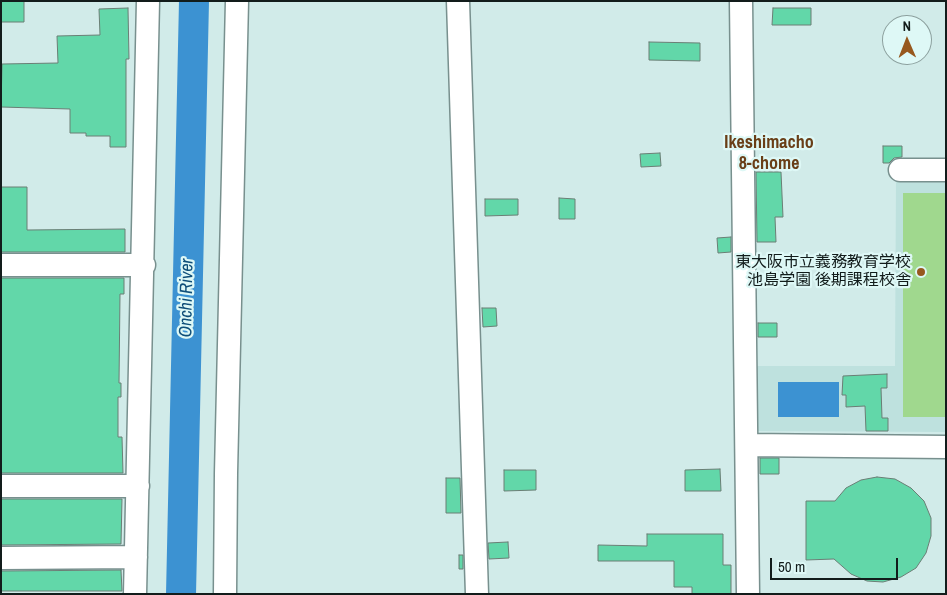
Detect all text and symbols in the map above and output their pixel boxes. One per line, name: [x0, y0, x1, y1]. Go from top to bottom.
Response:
north arrow: [882, 15, 932, 65]
text: N: [902, 17, 911, 35]
district label: Ikeshimacho 8-chome: [724, 132, 814, 174]
place label: 東大阪市立義務教育学校 池島学園 後期課程校舎: [735, 253, 911, 291]
water label: Onchi River: [176, 258, 198, 338]
marker: 東大阪市立義務教育学校 池島学園 後期課程校舎: [915, 266, 927, 278]
scale bar: [772, 548, 900, 580]
text: 50 m: [778, 556, 805, 577]

